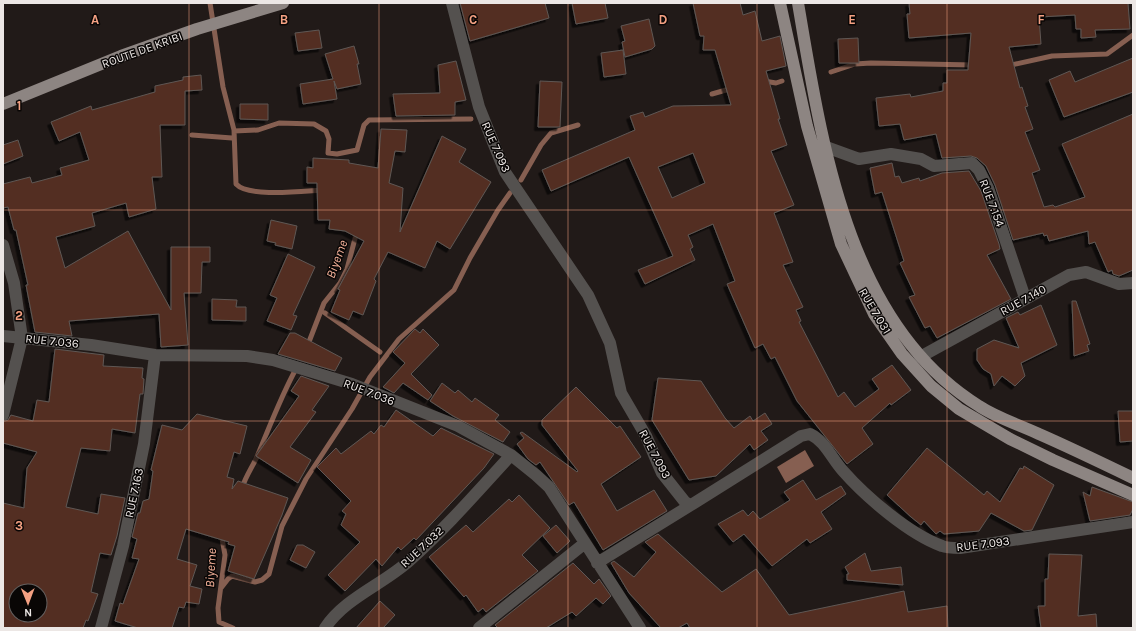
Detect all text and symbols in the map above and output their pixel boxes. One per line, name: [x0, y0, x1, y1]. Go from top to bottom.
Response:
text: A: [91, 12, 99, 27]
text: B: [280, 12, 288, 27]
text: C: [469, 12, 477, 27]
text: D: [659, 12, 668, 27]
text: E: [848, 12, 856, 27]
text: F: [1037, 12, 1045, 27]
street label: ROUTE DE KRIBI: [100, 29, 184, 71]
text: 1: [17, 98, 21, 113]
street label: RUE 7.093: [479, 120, 513, 174]
street label: RUE 7.154: [977, 177, 1008, 229]
water label: Biyeme: [323, 238, 350, 280]
street label: RUE 7.140: [998, 282, 1048, 318]
street label: RUE 7.031: [856, 286, 894, 336]
text: 2: [15, 308, 23, 323]
street label: RUE 7.036: [25, 331, 80, 351]
street label: RUE 7.036: [341, 376, 397, 408]
street label: RUE 7.093: [636, 427, 674, 481]
street label: RUE 7.163: [122, 467, 146, 519]
text: 3: [15, 518, 23, 533]
street label: RUE 7.032: [398, 524, 446, 570]
street label: RUE 7.093: [955, 534, 1011, 554]
water label: Biyeme: [202, 548, 219, 588]
north arrow: [8, 583, 48, 623]
text: N: [24, 606, 32, 619]

